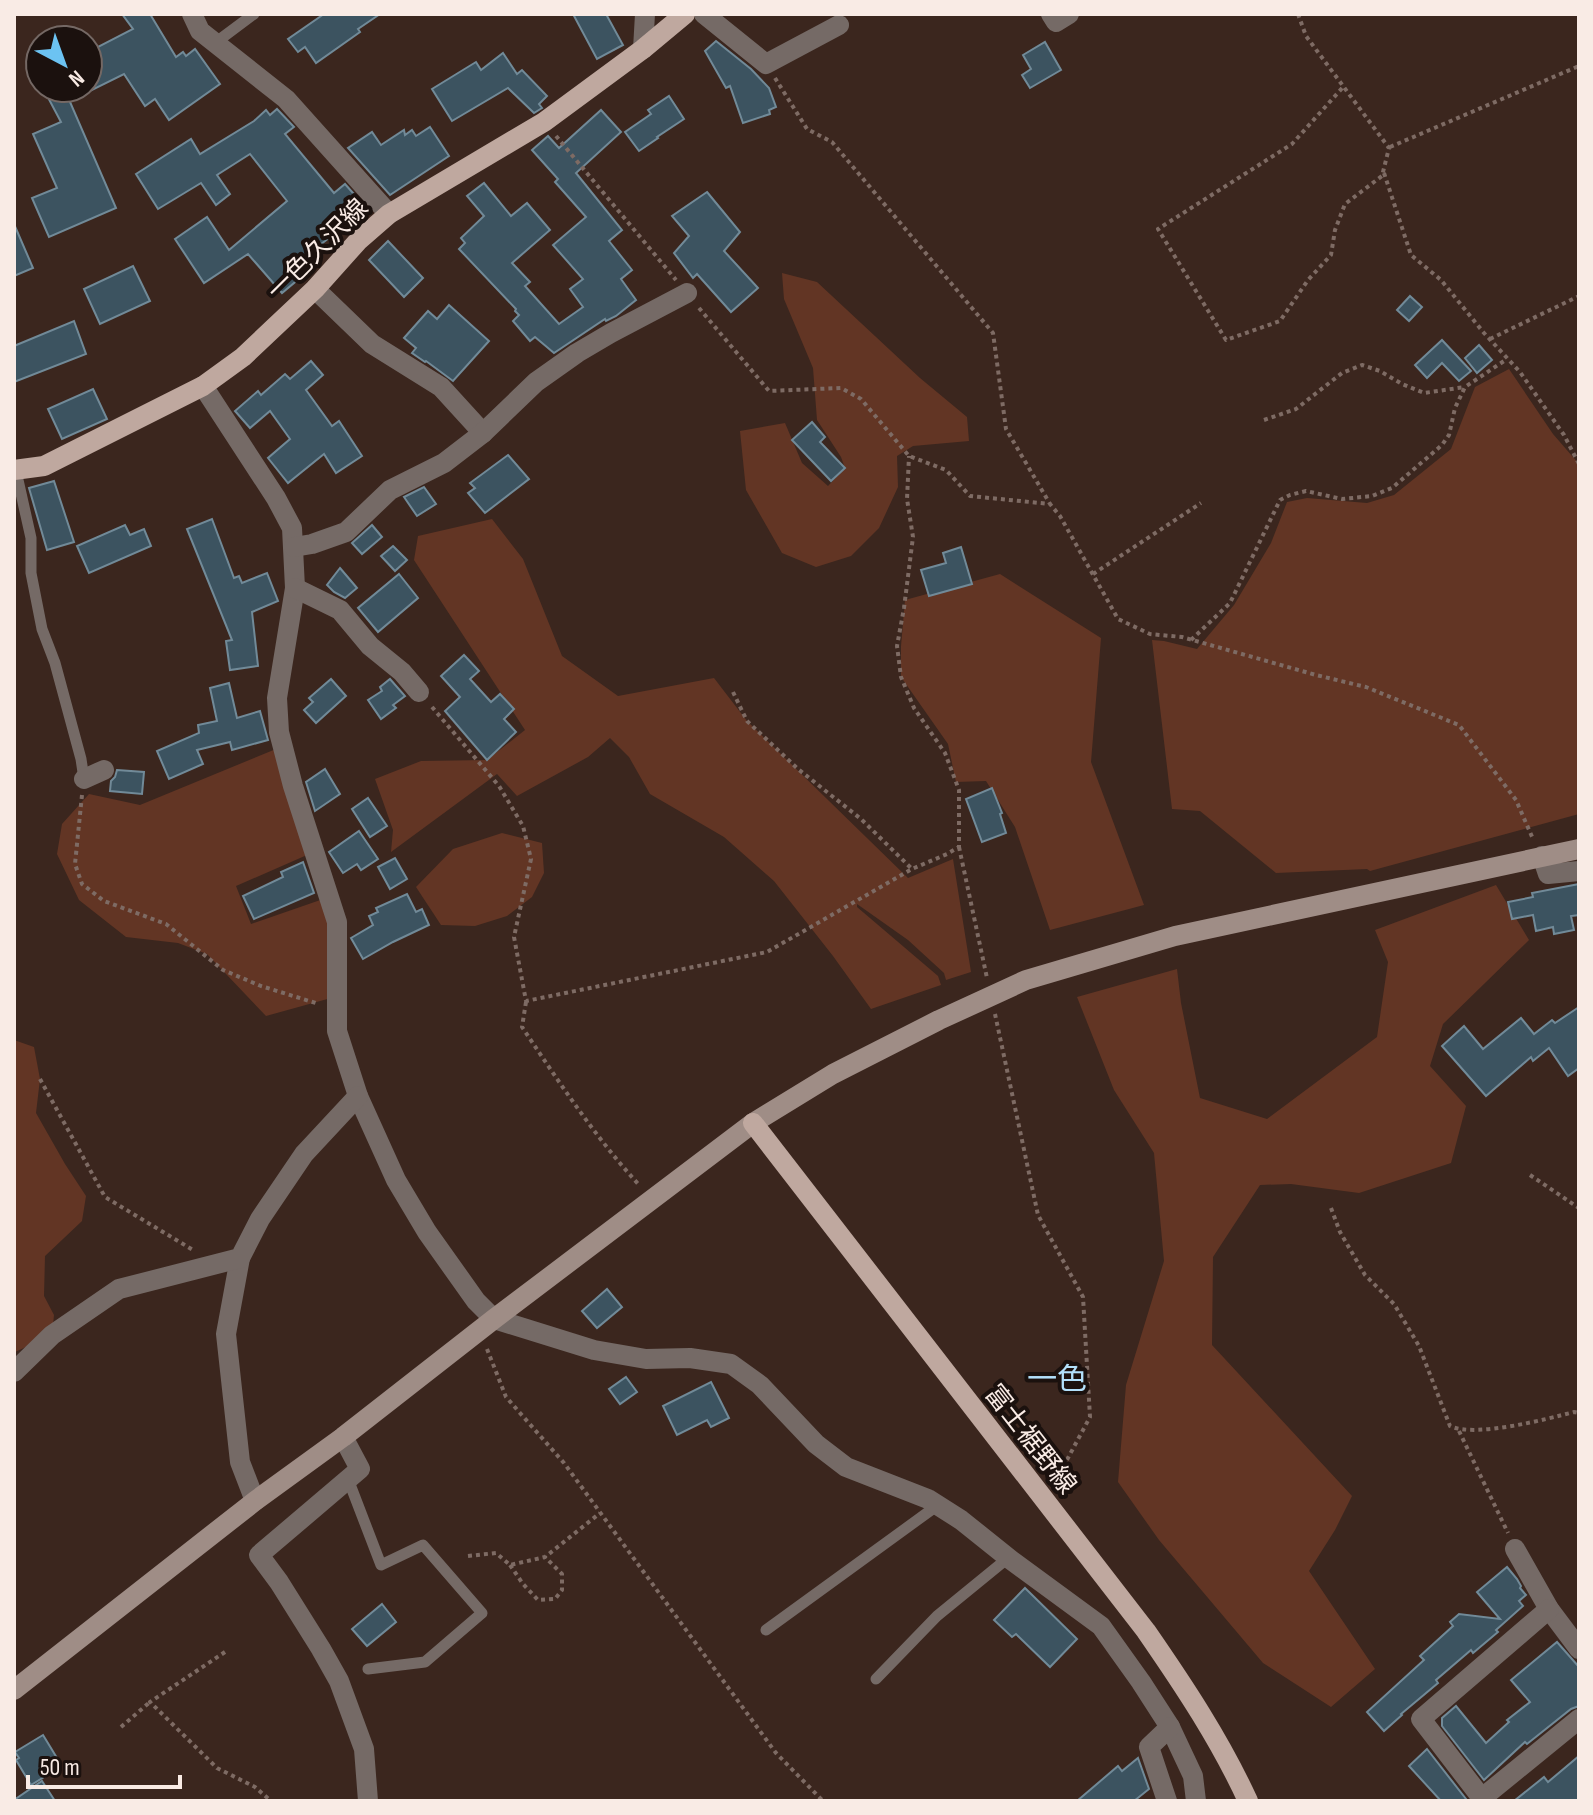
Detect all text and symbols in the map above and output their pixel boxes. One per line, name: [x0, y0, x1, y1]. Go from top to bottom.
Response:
north arrow: [24, 24, 104, 104]
text: N: [63, 64, 89, 92]
street label: 一色久沢線: [261, 193, 375, 307]
district label: 一色: [1027, 1362, 1087, 1398]
street label: 富士裾野線: [978, 1379, 1082, 1501]
scale bar: [28, 1739, 180, 1789]
text: 50 m: [40, 1753, 80, 1782]

